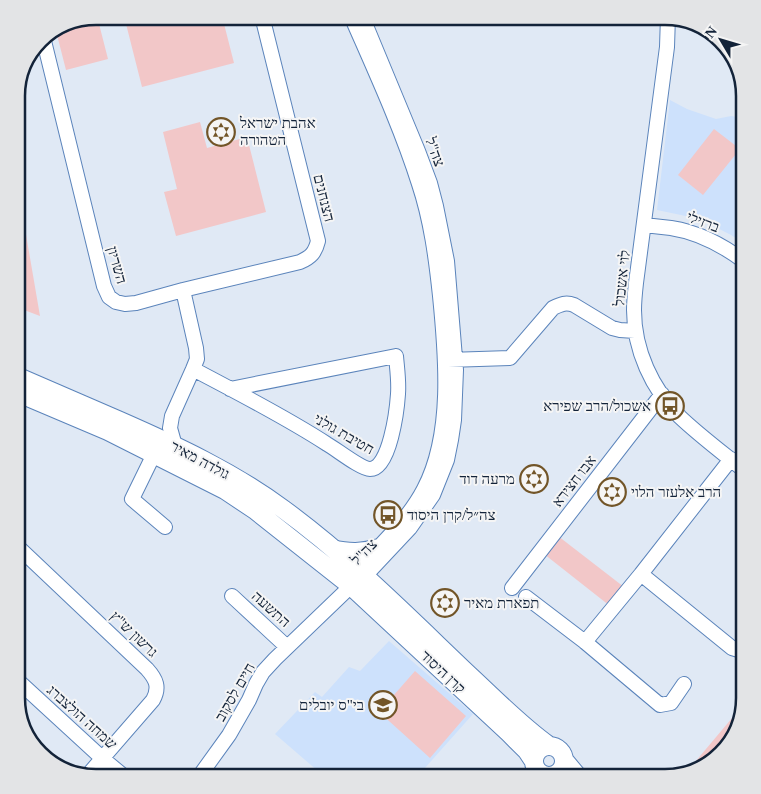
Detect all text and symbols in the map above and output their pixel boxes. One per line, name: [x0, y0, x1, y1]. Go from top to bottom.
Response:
north arrow: [696, 15, 746, 65]
text: N: [702, 24, 720, 41]
place label: אהבת ישראל הטהורה: [239, 115, 316, 148]
synagogue icon: אהבת ישראל הטהורה: [206, 117, 236, 147]
street label: צה"ל: [422, 134, 448, 169]
street label: הצנחנים: [310, 173, 338, 223]
street label: ברזילי: [684, 208, 722, 236]
street label: השריון: [104, 244, 130, 286]
street label: לוי אשכול: [611, 249, 633, 308]
bus stop icon: אשכול/הרב שפירא: [655, 391, 685, 421]
place label: אשכול/הרב שפירא: [543, 398, 651, 414]
street label: חטיבת גולני: [311, 410, 377, 458]
street label: גולדה מאיר: [168, 438, 232, 482]
street label: אבו חצירא: [549, 452, 599, 510]
synagogue icon: מרעה דוד: [519, 464, 549, 494]
place label: מרעה דוד: [460, 471, 515, 487]
synagogue icon: הרב אלעזר הלוי: [597, 477, 627, 507]
place label: הרב אלעזר הלוי: [631, 484, 721, 500]
bus stop icon: צה״ל/קרן היסוד: [373, 500, 403, 530]
place label: צה״ל/קרן היסוד: [407, 507, 496, 523]
street label: צה"ל: [347, 536, 380, 569]
street label: התשעה: [249, 588, 293, 630]
synagogue icon: תפארת מאיר: [430, 588, 460, 618]
place label: תפארת מאיר: [464, 595, 539, 611]
street label: גרשון ש"ץ: [107, 608, 161, 660]
street label: קרן היסוד: [417, 647, 469, 697]
street label: חיים לסקוב: [212, 660, 258, 724]
street label: שמחה הולצברג: [44, 682, 120, 753]
school or university icon: בי"ס יובלים: [368, 690, 398, 720]
place label: בי"ס יובלים: [299, 697, 364, 713]

